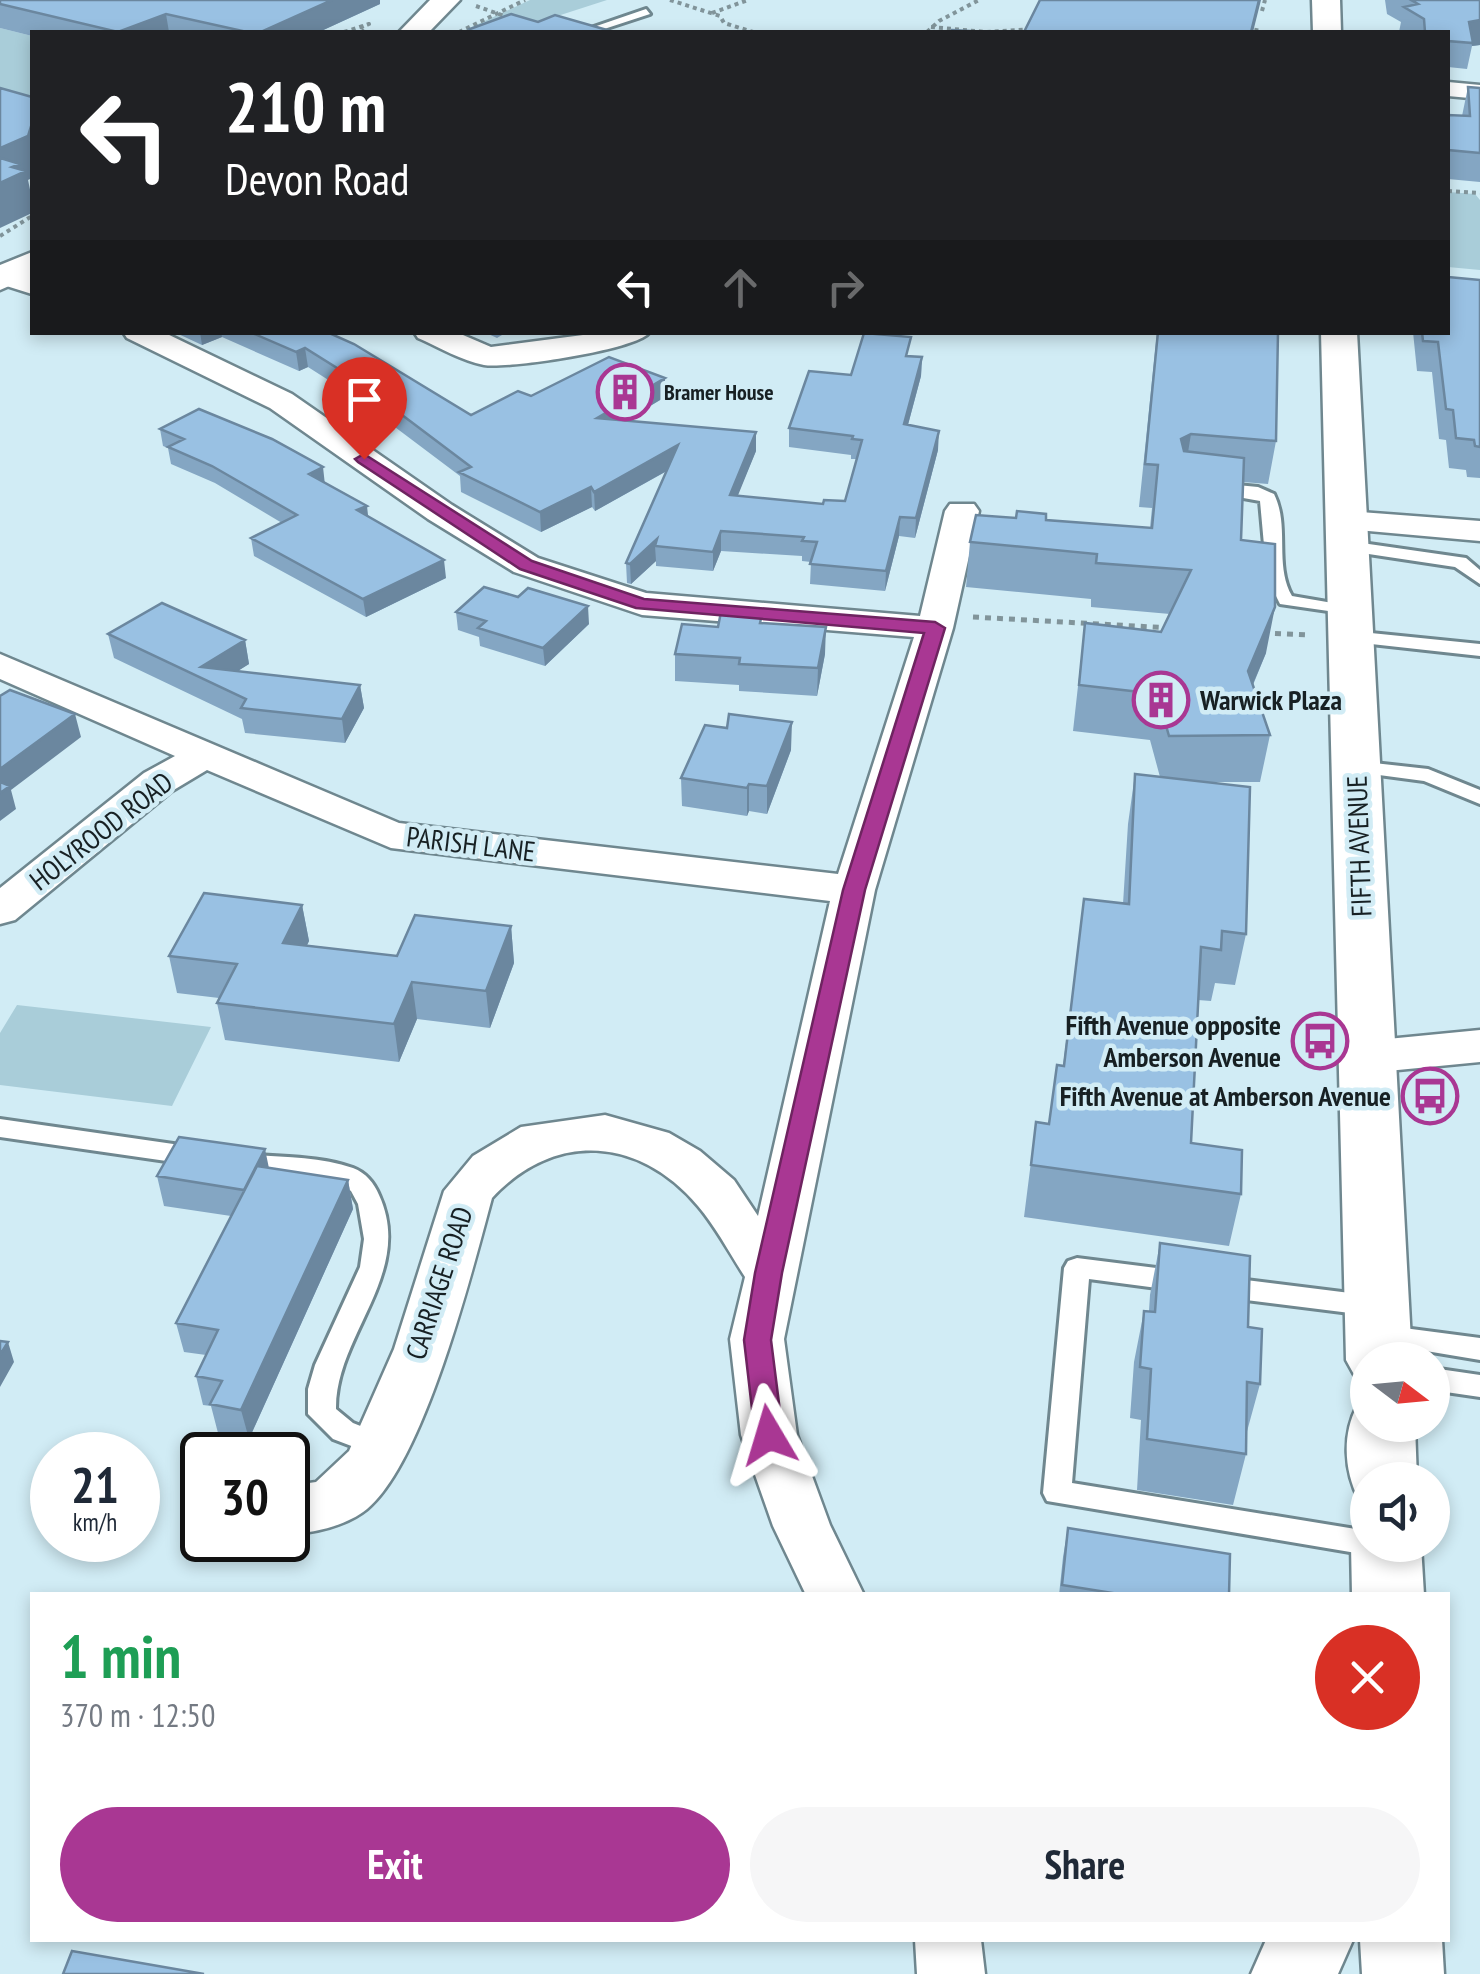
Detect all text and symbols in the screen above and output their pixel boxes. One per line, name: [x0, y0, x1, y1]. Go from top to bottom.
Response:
text: 210 m: [225, 61, 386, 151]
icon: left: [60, 70, 190, 200]
text: Devon Road: [225, 149, 409, 207]
icon: left: [608, 260, 663, 315]
icon: ahead: [713, 260, 768, 315]
icon: right: [818, 260, 873, 315]
pin: [322, 357, 407, 460]
building icon: Bramer House: [595, 362, 655, 422]
icon: arrive: [337, 372, 392, 427]
place label: Bramer House: [664, 378, 774, 406]
building icon: Warwick Plaza: [1131, 670, 1191, 730]
place label: Warwick Plaza: [1199, 681, 1342, 718]
street label: HOLYROOD ROAD: [22, 763, 180, 898]
street label: FIFTH AVENUE: [1338, 775, 1379, 917]
street label: PARISH LANE: [405, 817, 538, 870]
place label: Fifth Avenue opposite Amberson Avenue: [1065, 1006, 1281, 1075]
bus stop icon: Fifth Avenue opposite Amberson Avenue: [1290, 1011, 1350, 1071]
bus stop icon: Fifth Avenue at Amberson Avenue: [1400, 1066, 1460, 1126]
place label: Fifth Avenue at Amberson Avenue: [1060, 1077, 1391, 1114]
street label: CARRIAGE ROAD: [396, 1202, 481, 1364]
north arrow: [1350, 1342, 1450, 1442]
map controls: [1350, 1342, 1450, 1562]
position arrow: [717, 1383, 821, 1487]
speed limit sign: 30: [180, 1432, 310, 1562]
text: 21: [71, 1452, 119, 1517]
button: sound: [1350, 1462, 1450, 1562]
text: km/h: [73, 1506, 117, 1538]
text: 1 min: [60, 1617, 181, 1695]
button: close: [1315, 1625, 1420, 1730]
text: 370 m · 12:50: [60, 1694, 215, 1736]
button: Exit: [60, 1807, 730, 1922]
button: Share: [750, 1807, 1420, 1922]

